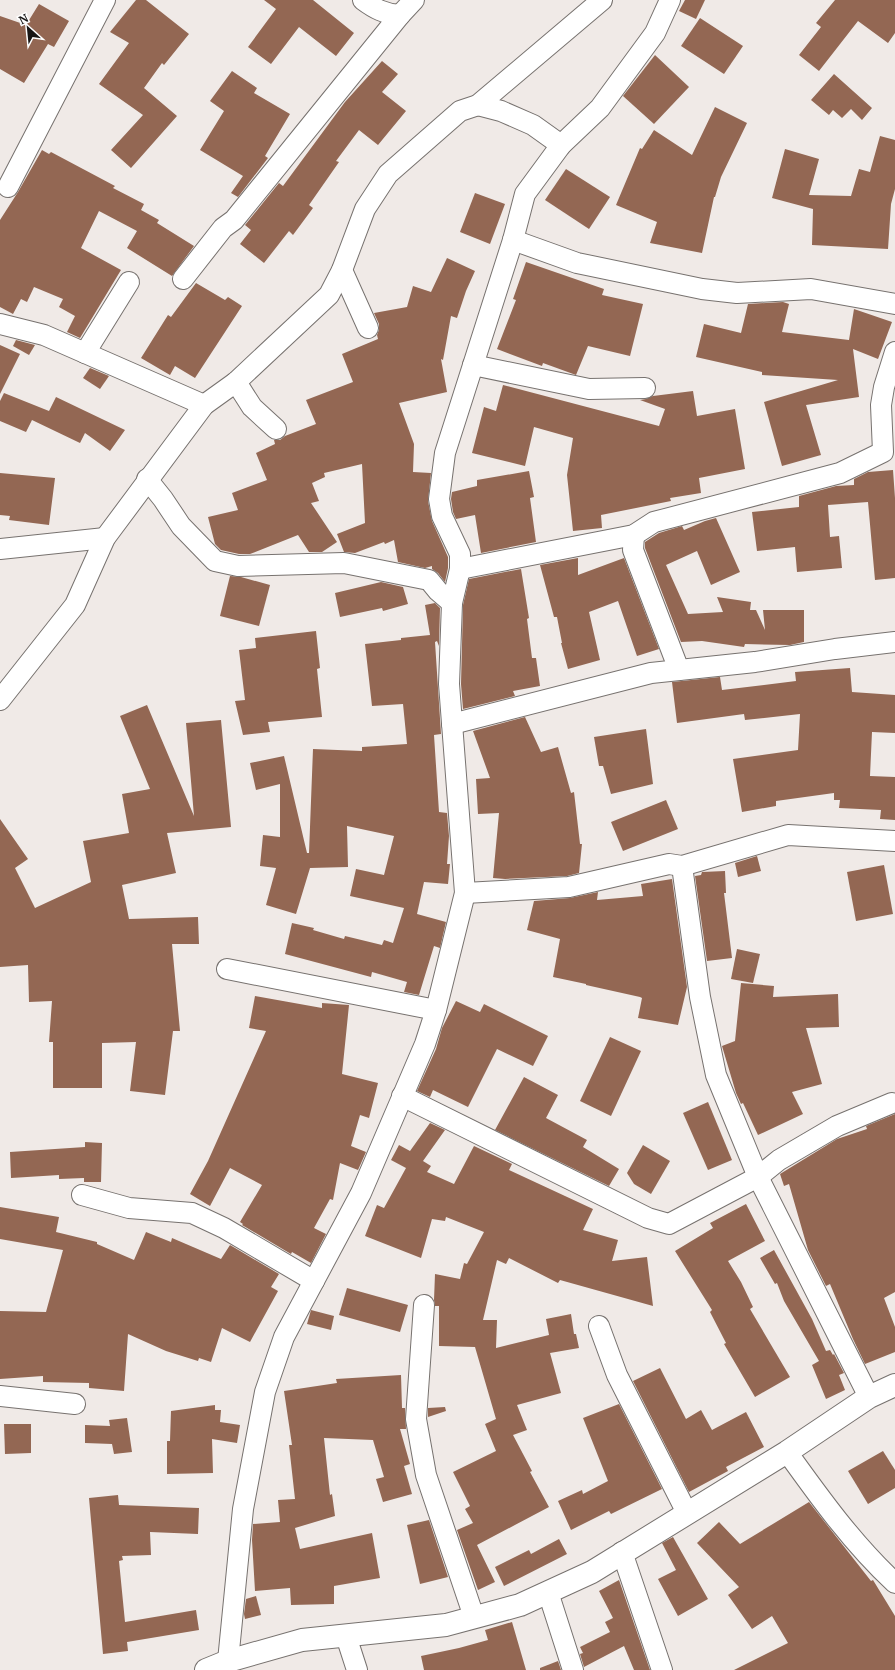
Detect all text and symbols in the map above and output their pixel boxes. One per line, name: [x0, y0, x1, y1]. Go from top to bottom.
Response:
north arrow: [8, 8, 48, 48]
text: N: [16, 11, 31, 27]

